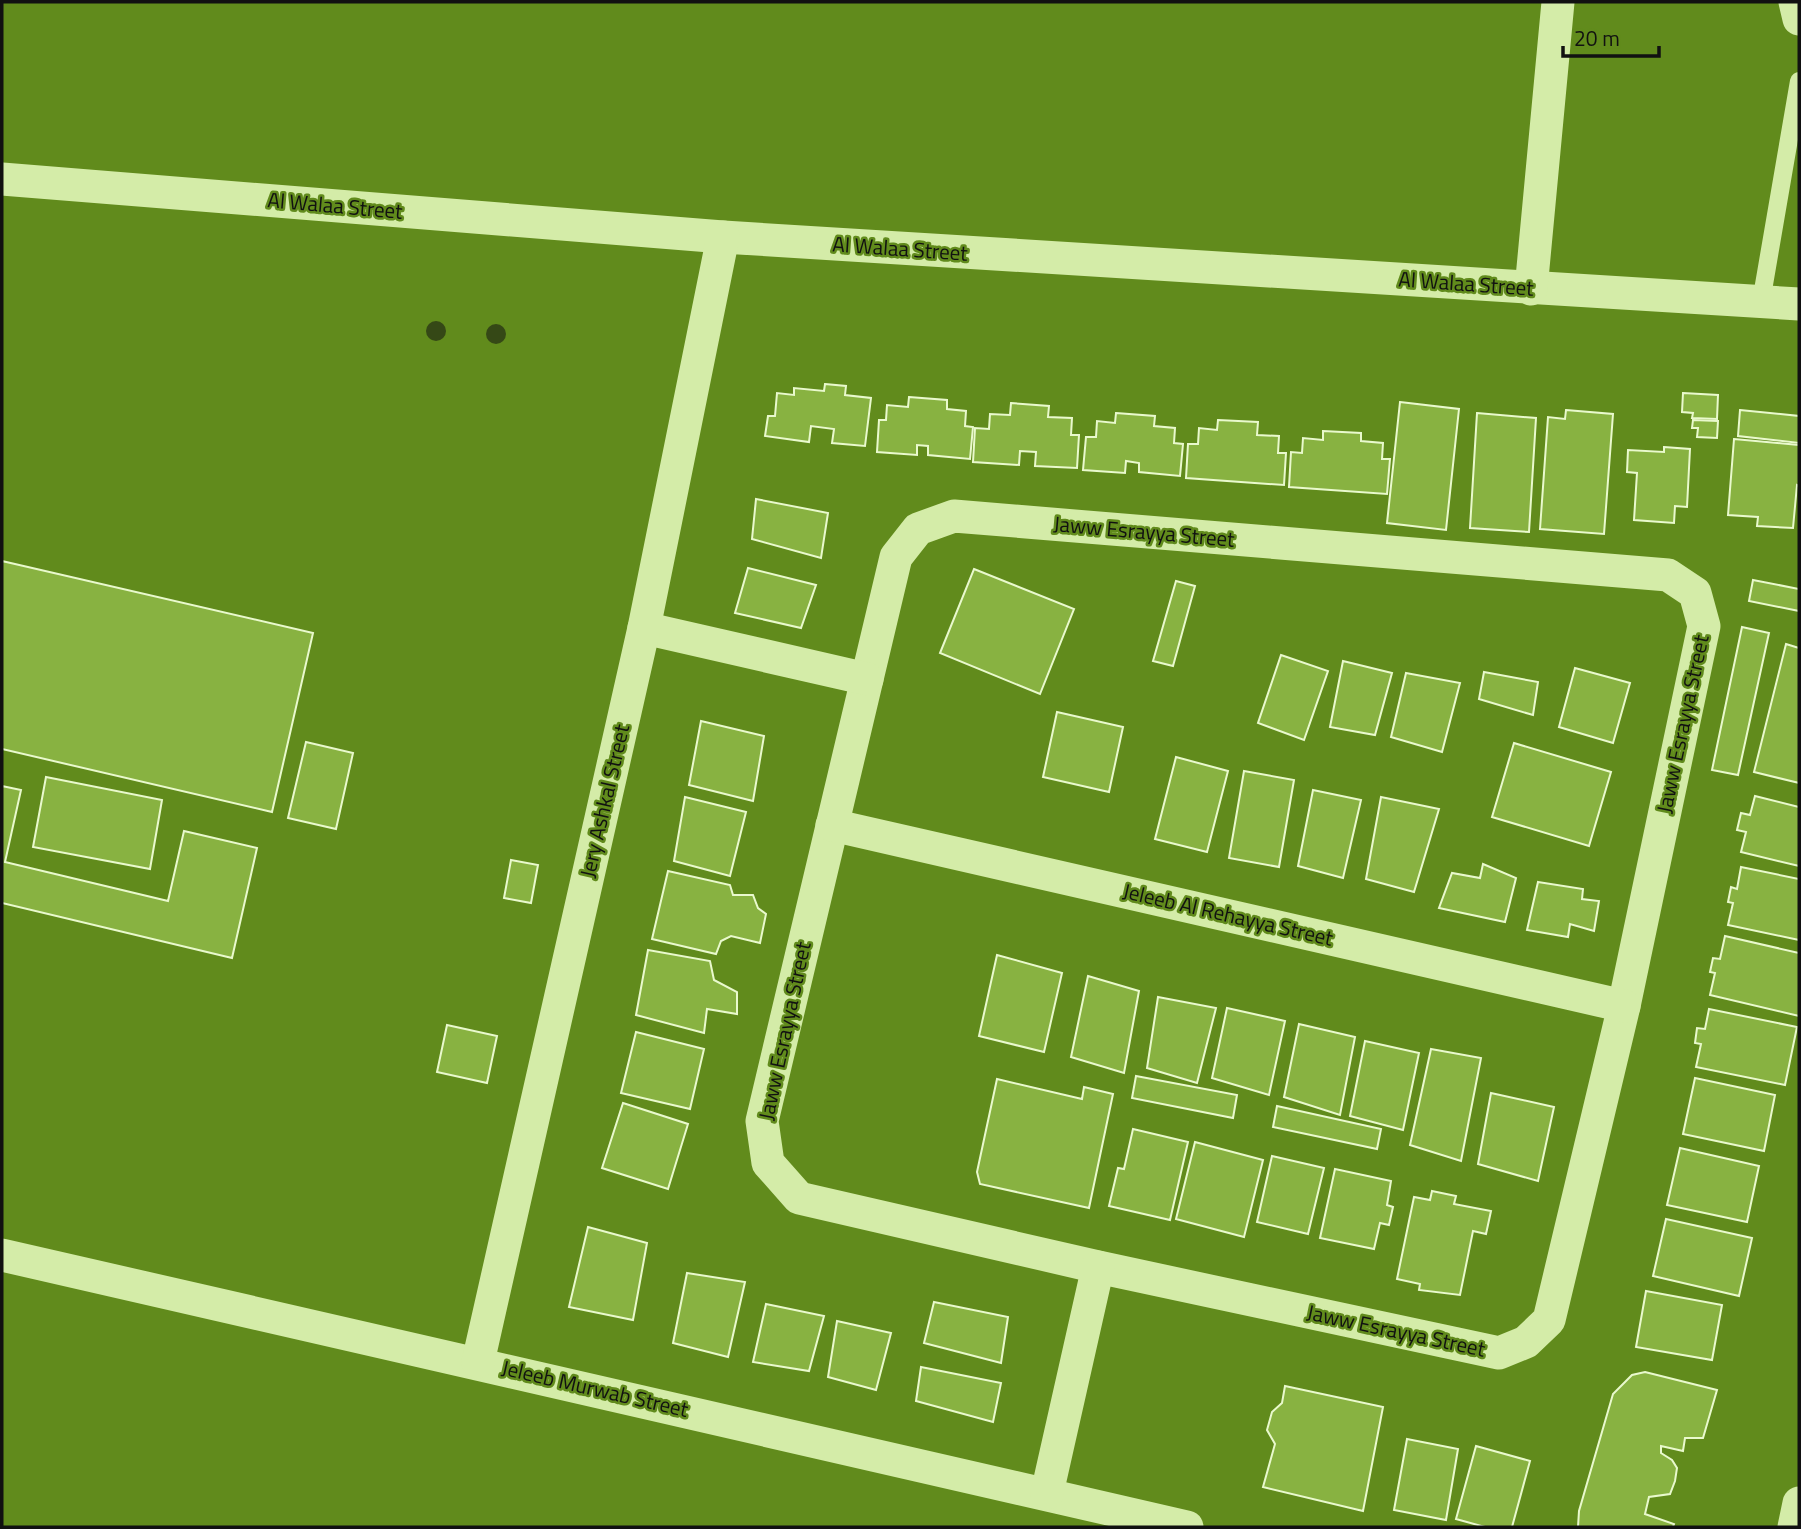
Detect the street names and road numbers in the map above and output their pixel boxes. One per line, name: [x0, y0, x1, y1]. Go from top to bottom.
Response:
street label: Al Walaa Street: [266, 183, 405, 227]
street label: Al Walaa Street: [831, 227, 969, 269]
street label: Al Walaa Street: [1397, 262, 1535, 304]
street label: Jaww Esrayya Street: [1052, 507, 1237, 555]
street label: Jaww Esrayya Street: [1647, 631, 1717, 816]
street label: Jery Ashkal Street: [571, 720, 637, 881]
street label: Jeleeb Al Rehayya Street: [1120, 874, 1337, 954]
street label: Jaww Esrayya Street: [749, 938, 819, 1123]
street label: Jaww Esrayya Street: [1304, 1295, 1489, 1365]
street label: Jeleeb Murwab Street: [499, 1351, 692, 1425]

